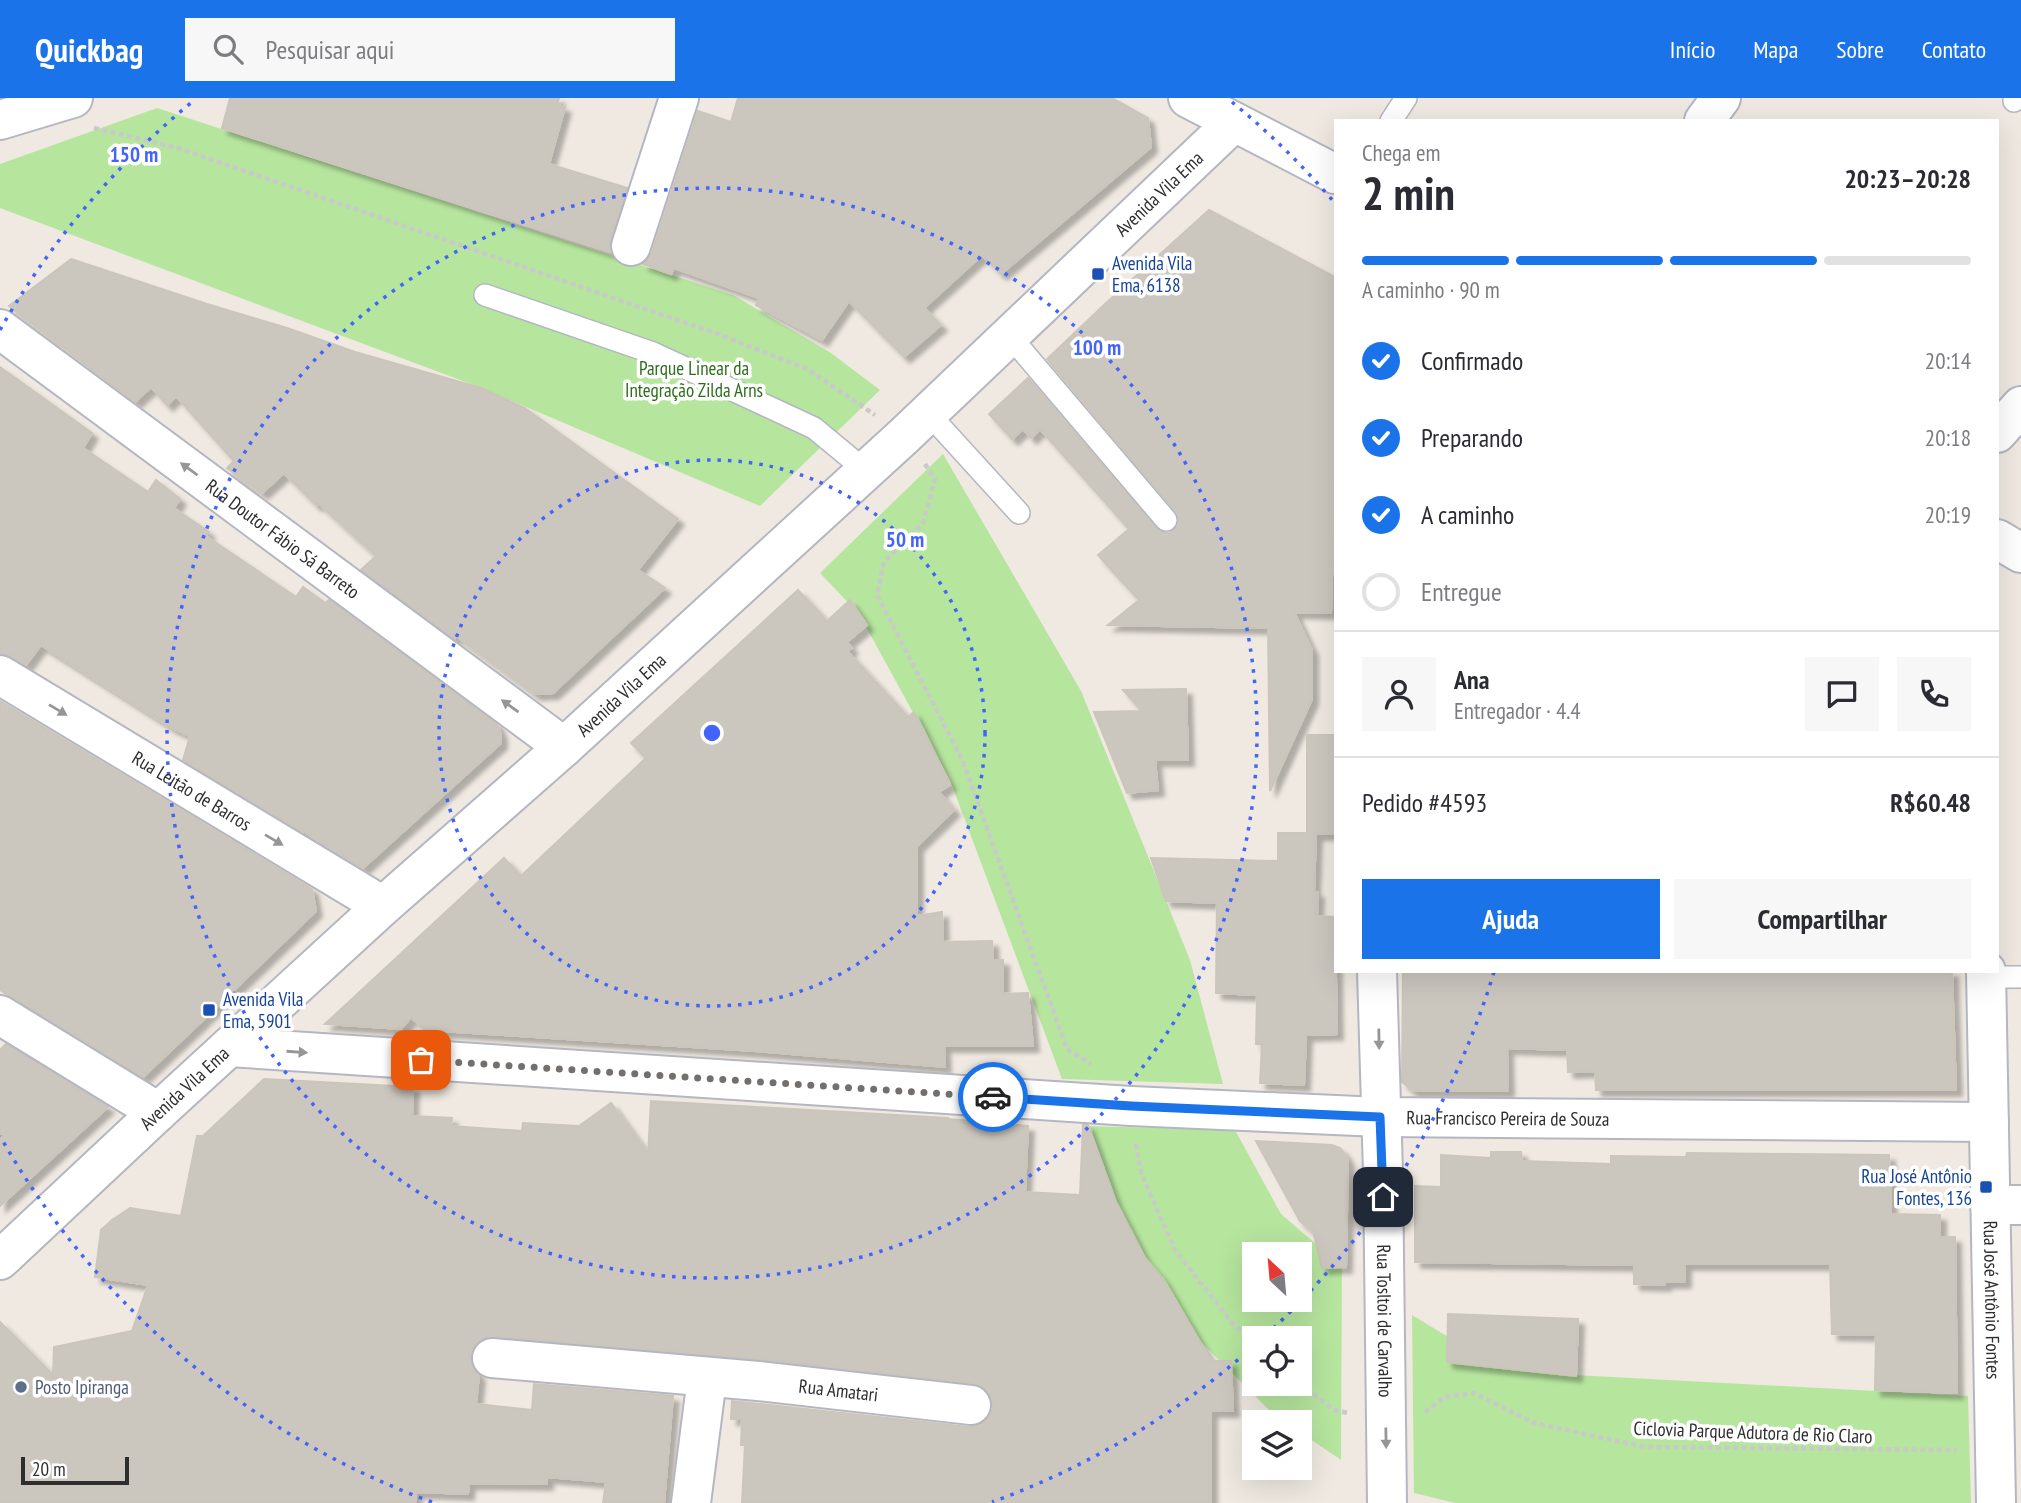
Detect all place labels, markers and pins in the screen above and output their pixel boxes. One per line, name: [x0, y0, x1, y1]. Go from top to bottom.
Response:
place label: Avenida Vila Ema, 6138: [1112, 251, 1192, 297]
marker: Avenida Vila Ema, 6138: [1090, 266, 1106, 282]
centre of rings: [700, 721, 724, 745]
place label: Avenida Vila Ema, 5901: [223, 987, 303, 1033]
marker: Avenida Vila Ema, 5901: [201, 1002, 217, 1018]
pin: [391, 1030, 451, 1090]
place label: Rua José Antônio Fontes, 136: [1861, 1164, 1972, 1210]
pin: [1353, 1167, 1413, 1227]
marker: Rua José Antônio Fontes, 136: [1978, 1179, 1994, 1195]
place label: Posto Ipiranga: [35, 1375, 129, 1399]
marker: Posto Ipiranga: [13, 1379, 29, 1395]

